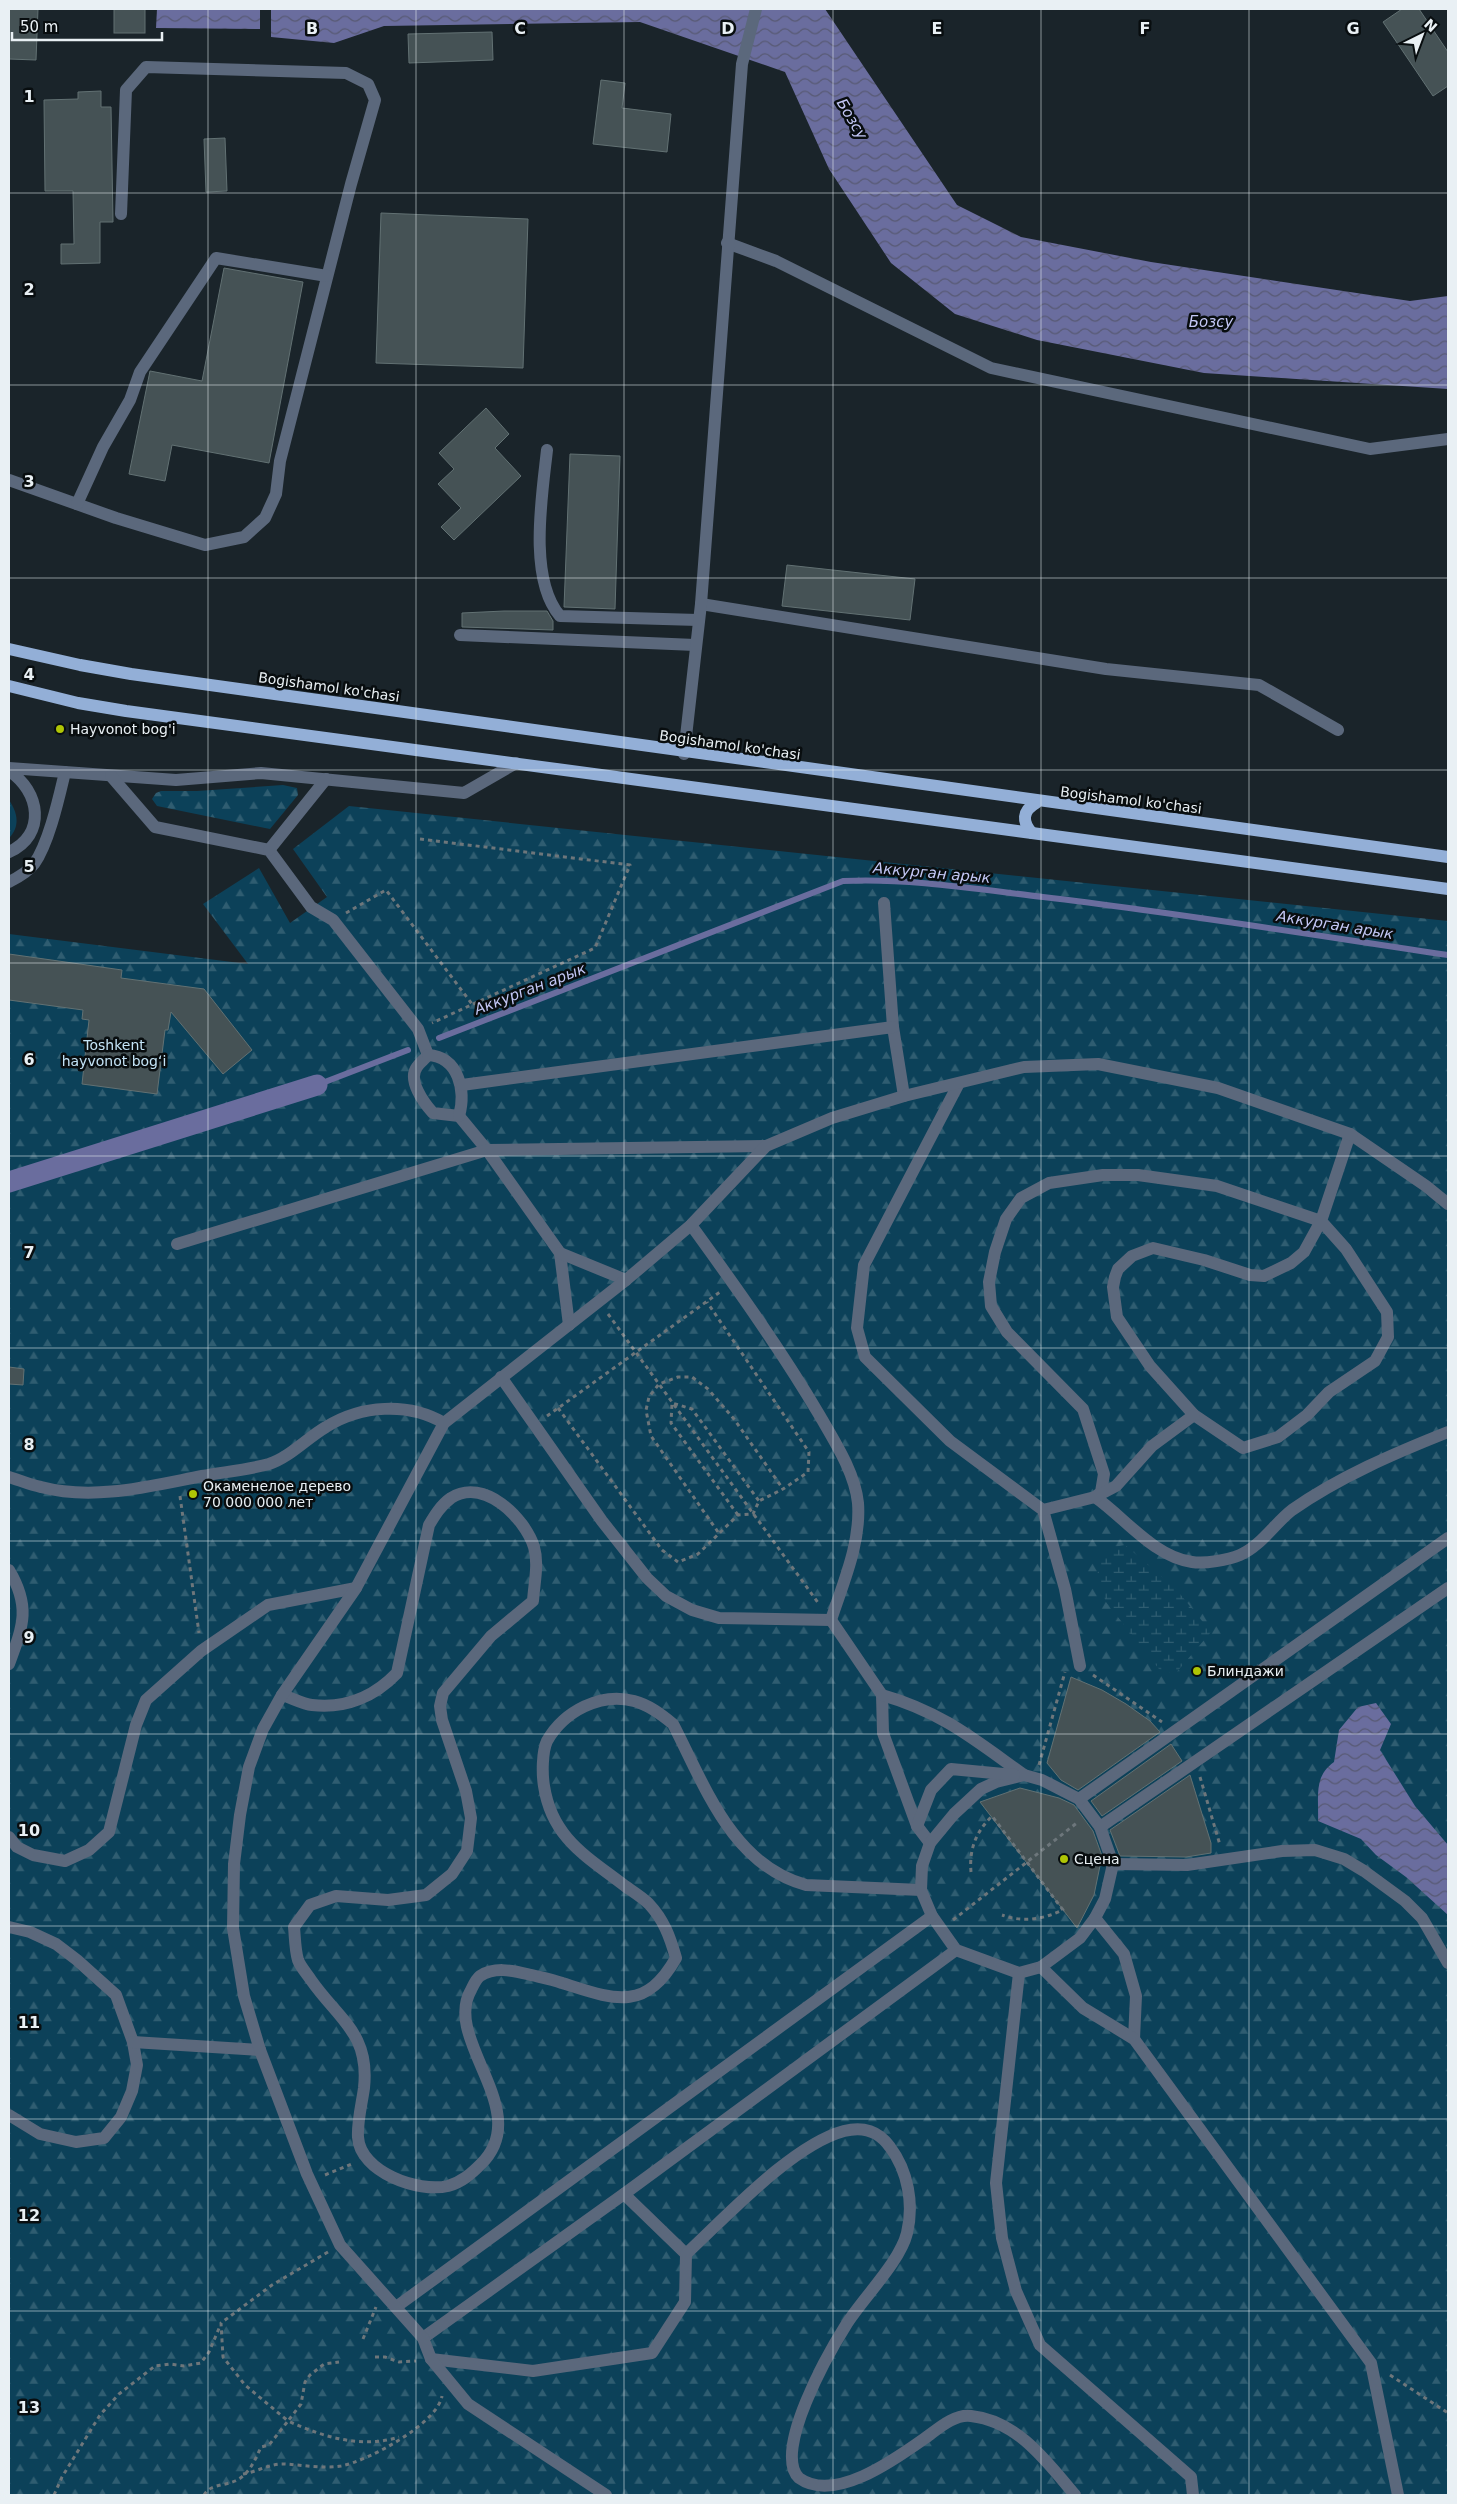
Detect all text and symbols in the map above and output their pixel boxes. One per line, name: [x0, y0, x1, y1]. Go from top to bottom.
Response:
scale bar: [12, 10, 162, 42]
north arrow: [1397, 10, 1447, 60]
text: N: [1421, 15, 1440, 35]
text: 50 m: [20, 18, 58, 36]
text: B: [306, 19, 318, 38]
text: C: [514, 19, 526, 38]
text: D: [721, 19, 735, 38]
text: E: [932, 19, 942, 38]
text: F: [1140, 19, 1150, 38]
text: G: [1346, 19, 1360, 38]
text: 1: [23, 87, 35, 106]
water label: Бозсу: [833, 95, 872, 144]
text: 2: [23, 280, 35, 299]
water label: Бозсу: [1189, 313, 1234, 331]
text: 3: [23, 472, 35, 491]
text: 4: [23, 665, 35, 684]
street label: Bogishamol ko'chasi: [257, 669, 401, 705]
place label: Hayvonot bog'i: [70, 721, 176, 737]
marker: Hayvonot bog'i: [54, 723, 66, 735]
street label: Bogishamol ko'chasi: [658, 727, 802, 763]
street label: Bogishamol ko'chasi: [1059, 783, 1203, 817]
text: 5: [23, 857, 35, 876]
water label: Аккурган арык: [871, 859, 992, 887]
water label: Аккурган арык: [1274, 907, 1395, 943]
water label: Аккурган арык: [471, 959, 588, 1019]
park label: Toshkent hayvonot bogʻi: [62, 1037, 166, 1069]
text: 6: [23, 1050, 35, 1069]
text: 7: [23, 1243, 35, 1262]
text: 8: [23, 1435, 35, 1454]
place label: Окаменелое дерево 70 000 000 лет: [203, 1478, 351, 1510]
marker: Окаменелое дерево 70 000 000 лет: [187, 1488, 199, 1500]
text: 9: [23, 1628, 35, 1647]
place label: Блиндажи: [1207, 1663, 1284, 1679]
marker: Блиндажи: [1191, 1665, 1203, 1677]
text: 10: [18, 1821, 40, 1840]
place label: Сцена: [1074, 1851, 1120, 1867]
marker: Сцена: [1058, 1853, 1070, 1865]
text: 11: [18, 2013, 40, 2032]
text: 12: [18, 2206, 40, 2225]
text: 13: [18, 2398, 40, 2417]

